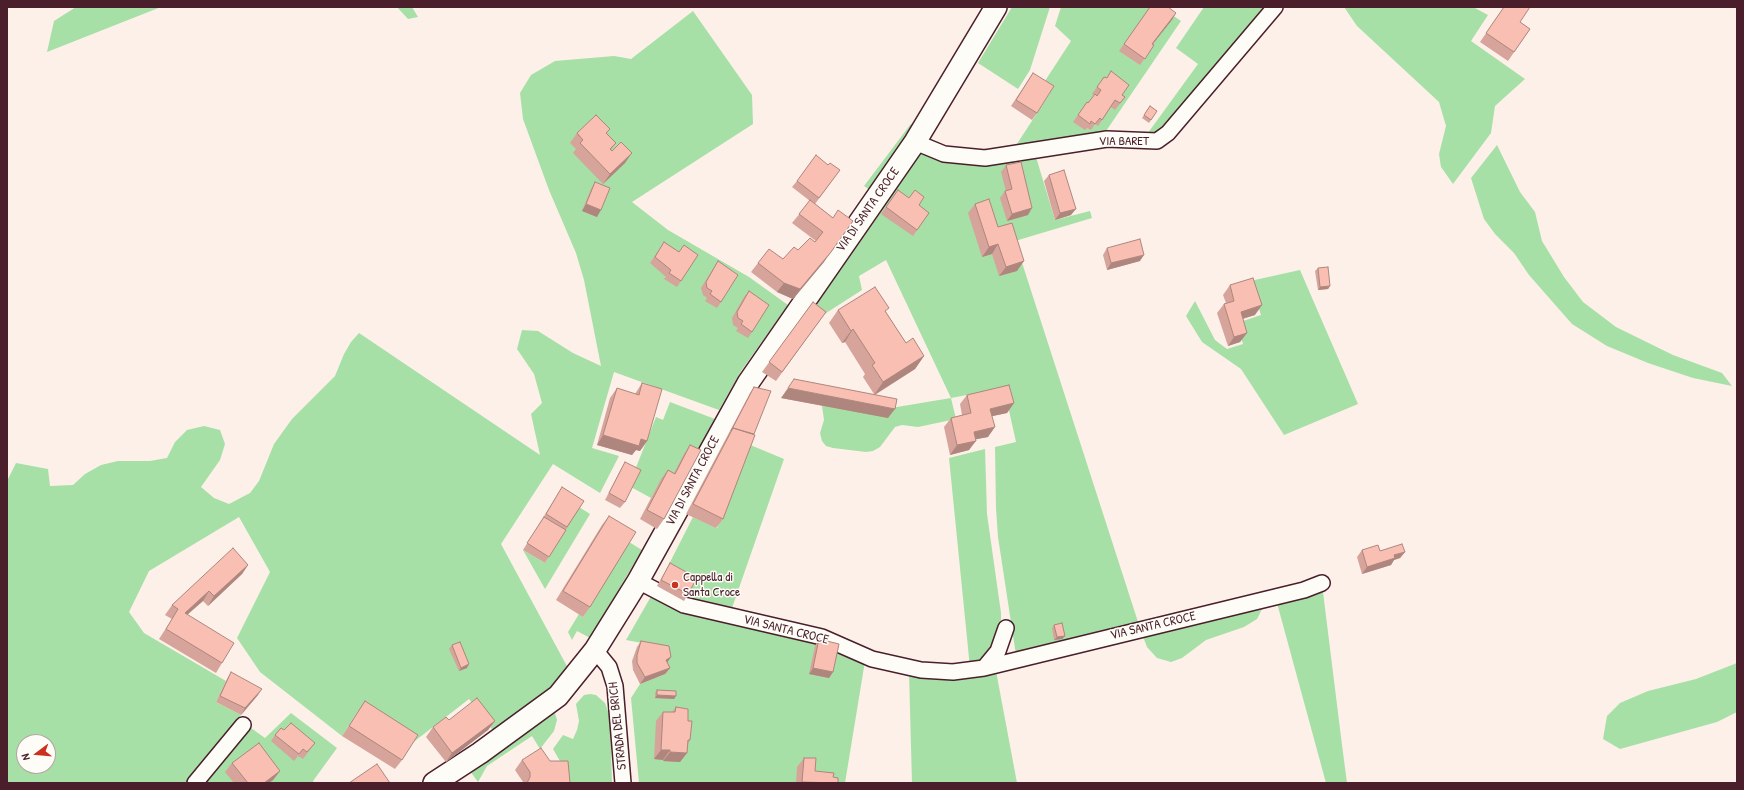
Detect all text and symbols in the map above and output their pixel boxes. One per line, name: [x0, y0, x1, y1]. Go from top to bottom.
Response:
street label: VIA BARET: [1099, 134, 1149, 150]
street label: VIA DI SANTA CROCE: [833, 165, 903, 255]
street label: VIA DI SANTA CROCE: [663, 433, 723, 529]
place label: Cappella di Santa Croce: [683, 570, 740, 601]
marker: Cappella di Santa Croce: [670, 580, 680, 590]
street label: VIA SANTA CROCE: [1109, 609, 1197, 643]
street label: VIA SANTA CROCE: [742, 612, 830, 648]
street label: STRADA DEL BRICH: [606, 681, 630, 771]
north arrow: [16, 734, 56, 774]
text: N: [18, 752, 33, 762]

